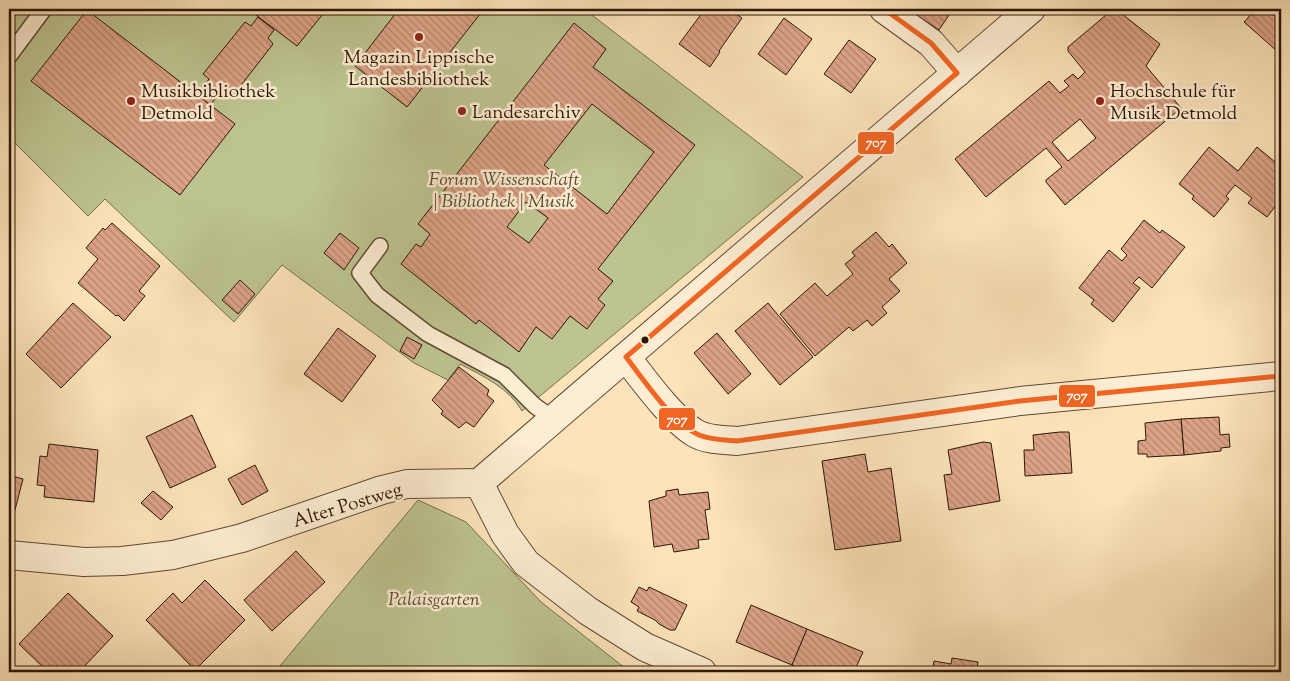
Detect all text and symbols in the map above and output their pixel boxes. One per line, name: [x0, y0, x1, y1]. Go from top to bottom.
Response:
marker: Magazin Lippische Landesbibliothek: [413, 31, 425, 43]
place label: Magazin Lippische Landesbibliothek: [344, 45, 494, 94]
place label: Musikbibliothek Detmold: [141, 79, 276, 128]
place label: Hochschule für Musik Detmold: [1110, 79, 1238, 128]
marker: Musikbibliothek Detmold: [125, 95, 137, 107]
marker: Hochschule für Musik Detmold: [1094, 95, 1106, 107]
place label: Landesarchiv: [472, 100, 581, 127]
marker: Landesarchiv: [456, 105, 468, 117]
line badge: 707: [857, 131, 895, 155]
text: 707: [865, 134, 888, 154]
park label: Forum Wissenschaft | Bibliothek | Musik: [429, 167, 580, 216]
unlabelled marker: [640, 335, 650, 345]
line badge: 707: [1058, 384, 1096, 408]
text: 707: [1066, 387, 1089, 407]
line badge: 707: [658, 407, 696, 431]
text: 707: [666, 411, 689, 431]
street label: Alter Postweg: [290, 477, 406, 536]
park label: Palaisgarten: [388, 587, 480, 614]

